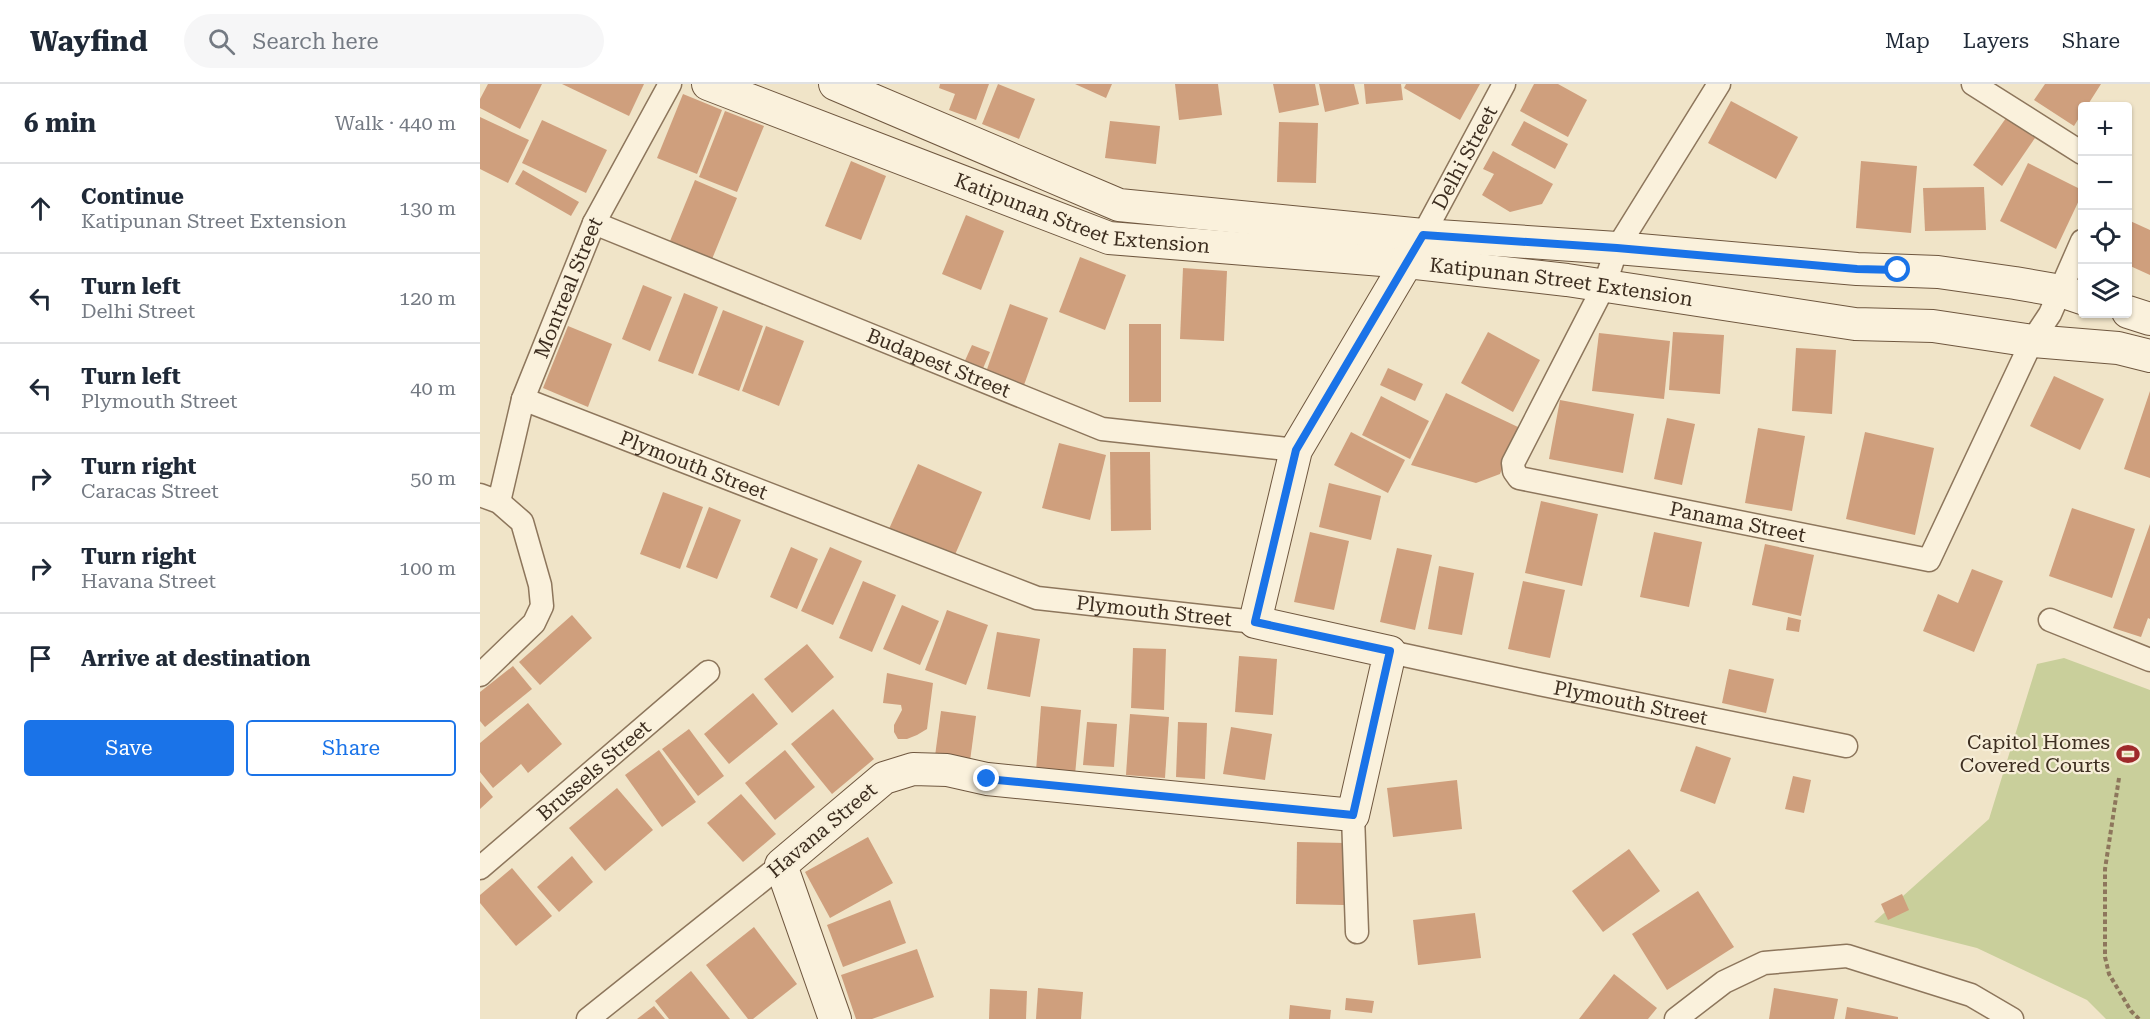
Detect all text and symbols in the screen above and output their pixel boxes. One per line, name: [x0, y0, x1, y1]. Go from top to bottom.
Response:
search box: [184, 14, 604, 68]
text: Wayfind: [30, 25, 148, 58]
icon: search: [205, 25, 238, 58]
text: Search here: [253, 29, 379, 54]
text: Map: [1885, 29, 1930, 53]
text: Layers: [1963, 29, 2029, 53]
text: Share: [2062, 29, 2120, 53]
street label: Delhi Street: [1427, 101, 1502, 213]
map controls: [2078, 102, 2132, 318]
button: +: [2078, 102, 2132, 156]
text: 6 min: [24, 108, 96, 138]
text: Walk · 440 m: [335, 111, 456, 135]
button: −: [2078, 156, 2132, 210]
street label: Katipunan Street Extension: [951, 168, 1211, 258]
text: Continue: [81, 184, 184, 209]
icon: ahead: [24, 192, 57, 225]
text: 130 m: [399, 196, 456, 220]
text: Katipunan Street Extension: [81, 209, 347, 233]
button: locate: [2078, 210, 2132, 264]
street label: Montreal Street: [529, 212, 607, 362]
street label: Katipunan Street Extension: [1428, 253, 1695, 311]
route start: [1884, 256, 1910, 282]
button: layers: [2078, 264, 2132, 318]
text: Turn left: [81, 274, 181, 299]
icon: left: [24, 282, 57, 315]
text: 120 m: [399, 286, 456, 310]
text: Delhi Street: [81, 299, 195, 323]
street label: Budapest Street: [863, 323, 1015, 403]
text: Turn left: [81, 364, 181, 389]
icon: left: [24, 372, 57, 405]
text: 40 m: [410, 376, 456, 400]
text: Plymouth Street: [81, 389, 238, 413]
street label: Plymouth Street: [616, 426, 772, 505]
text: Turn right: [81, 454, 196, 479]
icon: right: [24, 462, 57, 495]
text: 50 m: [410, 466, 456, 490]
text: Caracas Street: [81, 479, 219, 503]
street label: Panama Street: [1667, 496, 1808, 547]
text: Turn right: [81, 544, 196, 569]
icon: right: [24, 552, 57, 585]
text: 100 m: [399, 556, 456, 580]
text: Havana Street: [81, 569, 216, 593]
street label: Plymouth Street: [1075, 590, 1234, 631]
icon: arrive: [24, 642, 57, 675]
text: Arrive at destination: [81, 646, 310, 671]
street label: Plymouth Street: [1552, 675, 1710, 730]
street label: Brussels Street: [532, 715, 656, 826]
button: Save: [24, 720, 234, 776]
button: Share: [246, 720, 456, 776]
place label: Capitol Homes Covered Courts: [1960, 730, 2110, 777]
sports icon: Capitol Homes Covered Courts: [2115, 741, 2141, 767]
route end: [973, 765, 999, 791]
street label: Havana Street: [763, 777, 882, 883]

